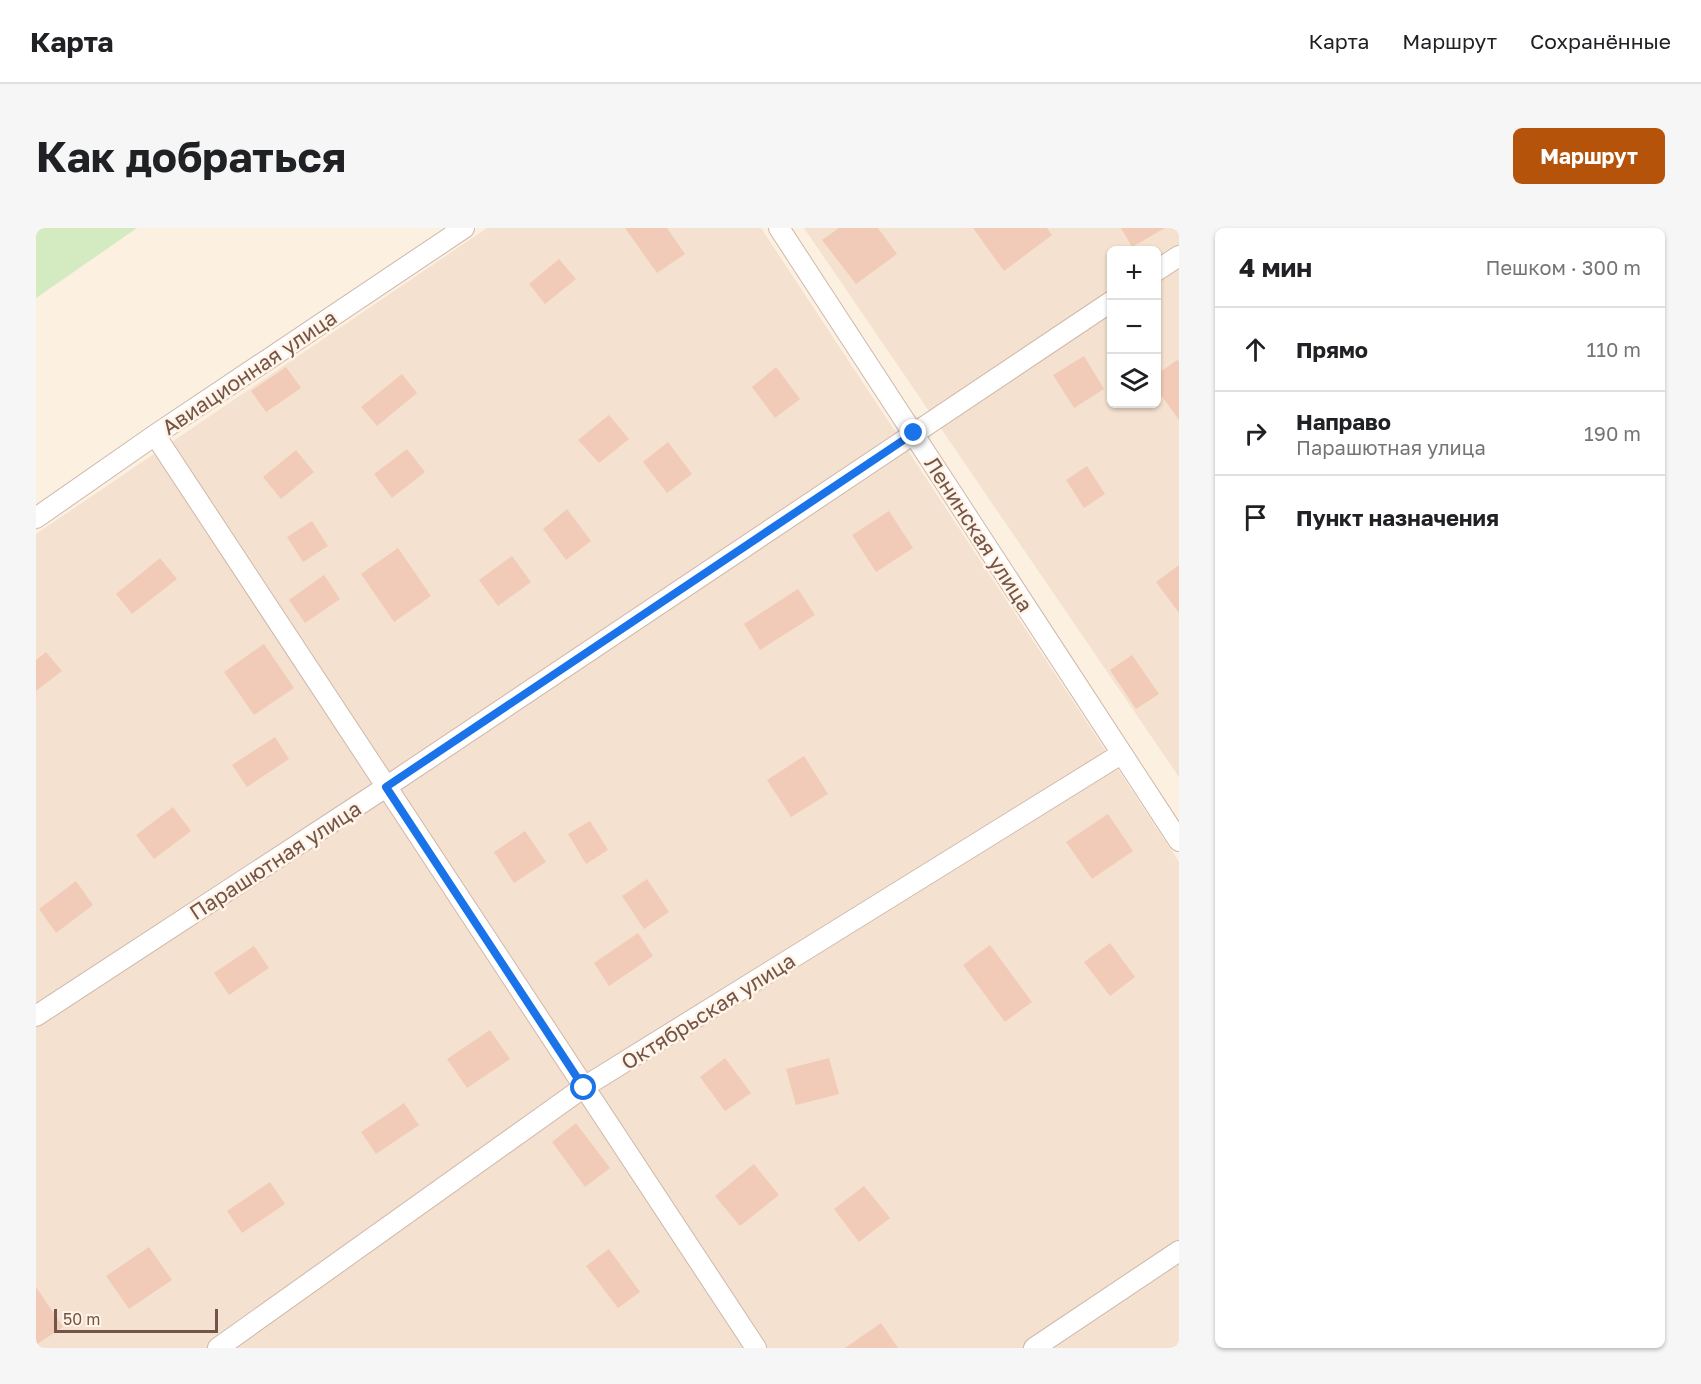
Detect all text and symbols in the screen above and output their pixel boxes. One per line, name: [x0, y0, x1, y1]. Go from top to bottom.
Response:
text: Карта: [30, 25, 114, 58]
text: Карта: [1308, 28, 1369, 54]
text: Маршрут: [1402, 28, 1497, 54]
text: Сохранённые: [1530, 28, 1671, 54]
button: Маршрут: [1513, 128, 1665, 184]
text: Как добраться: [36, 131, 346, 181]
map controls: [1107, 246, 1161, 408]
button: +: [1107, 246, 1161, 300]
text: 4 мин: [1239, 252, 1312, 283]
text: Пешком · 300 m: [1486, 255, 1641, 279]
button: −: [1107, 300, 1161, 354]
street label: Авиационная улица: [157, 304, 341, 440]
icon: ahead: [1239, 333, 1272, 366]
text: Прямо: [1296, 336, 1368, 363]
text: 110 m: [1587, 337, 1641, 361]
button: layers: [1107, 354, 1161, 408]
text: Направо: [1296, 408, 1391, 435]
icon: right: [1239, 417, 1272, 450]
route end: [900, 419, 926, 445]
text: 190 m: [1584, 421, 1641, 445]
text: Парашютная улица: [1296, 435, 1486, 459]
street label: Ленинская улица: [919, 452, 1039, 616]
icon: arrive: [1239, 501, 1272, 534]
text: Пункт назначения: [1296, 504, 1499, 531]
street label: Парашютная улица: [184, 795, 366, 925]
street label: Октябрьская улица: [616, 947, 800, 1075]
route start: [570, 1074, 596, 1100]
scale bar: [54, 1306, 218, 1334]
text: 50 m: [63, 1309, 100, 1329]

